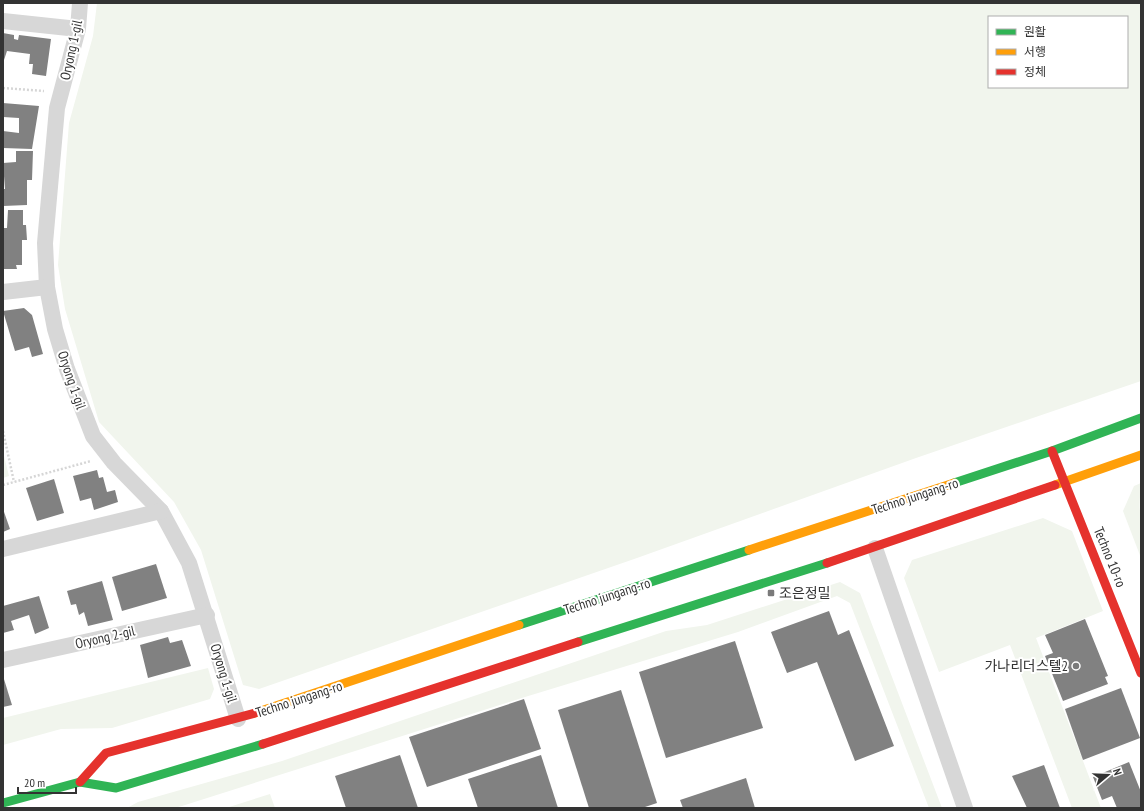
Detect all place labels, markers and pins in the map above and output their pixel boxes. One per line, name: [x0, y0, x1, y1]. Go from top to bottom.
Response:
place label: 조은정밀: [779, 584, 831, 602]
marker: 조은정밀: [766, 588, 776, 598]
place label: 가나리더스텔2: [984, 657, 1068, 675]
marker: 가나리더스텔2: [1071, 661, 1081, 671]

